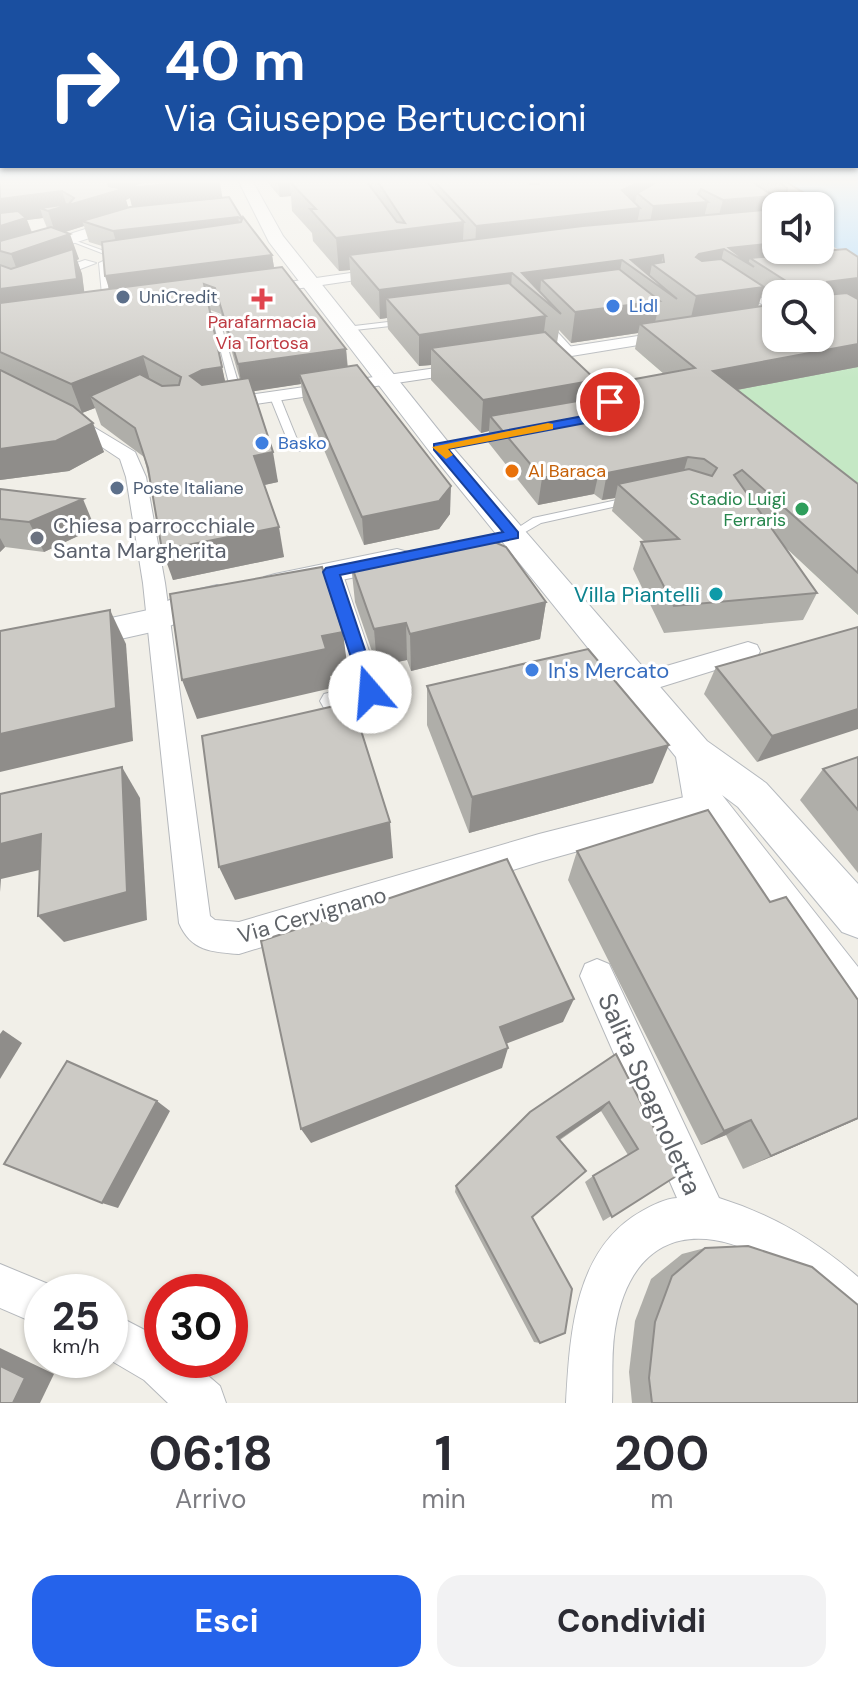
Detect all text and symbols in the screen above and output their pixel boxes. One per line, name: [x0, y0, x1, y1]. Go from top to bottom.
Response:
text: 40 m: [164, 24, 306, 97]
icon: right: [32, 32, 136, 136]
text: Via Giuseppe Bertuccioni: [164, 95, 587, 142]
map controls: [762, 192, 834, 352]
button: sound: [762, 192, 834, 264]
button: search: [762, 280, 834, 352]
place label: UniCredit: [139, 285, 218, 309]
marker: UniCredit: [114, 288, 132, 306]
marker: Parafarmacia Via Tortosa: [253, 290, 271, 308]
place label: Lidl: [629, 294, 658, 318]
marker: Lidl: [604, 297, 622, 315]
place label: Parafarmacia Via Tortosa: [208, 310, 316, 355]
pin: [576, 368, 644, 436]
icon: arrive: [588, 380, 632, 424]
place label: Basko: [278, 431, 327, 455]
marker: Basko: [253, 434, 271, 452]
place label: Al Baraca: [528, 459, 606, 483]
marker: Al Baraca: [503, 462, 521, 480]
place label: Poste Italiane: [133, 476, 244, 500]
marker: Poste Italiane: [108, 479, 126, 497]
place label: Stadio Luigi Ferraris: [689, 487, 786, 532]
marker: Stadio Luigi Ferraris: [793, 500, 811, 518]
place label: Chiesa parrocchiale Santa Margherita: [53, 511, 255, 565]
marker: Chiesa parrocchiale Santa Margherita: [28, 529, 46, 547]
place label: Villa Piantelli: [574, 580, 700, 609]
marker: Villa Piantelli: [707, 585, 725, 603]
position arrow: [328, 650, 412, 734]
place label: In's Mercato: [548, 656, 669, 685]
marker: In's Mercato: [523, 661, 541, 679]
street label: Via Cervignano: [234, 880, 390, 950]
street label: Salita Spagnoletta: [590, 988, 710, 1200]
speed limit sign: 30: [144, 1274, 248, 1378]
text: 25: [52, 1290, 100, 1342]
text: km/h: [52, 1333, 100, 1359]
text: 06:18: [149, 1422, 273, 1485]
text: 1: [435, 1422, 452, 1485]
text: 200: [614, 1422, 709, 1485]
text: Arrivo: [175, 1482, 246, 1516]
text: min: [421, 1482, 466, 1516]
text: m: [650, 1482, 673, 1516]
button: Esci: [32, 1575, 421, 1667]
button: Condividi: [437, 1575, 826, 1667]

